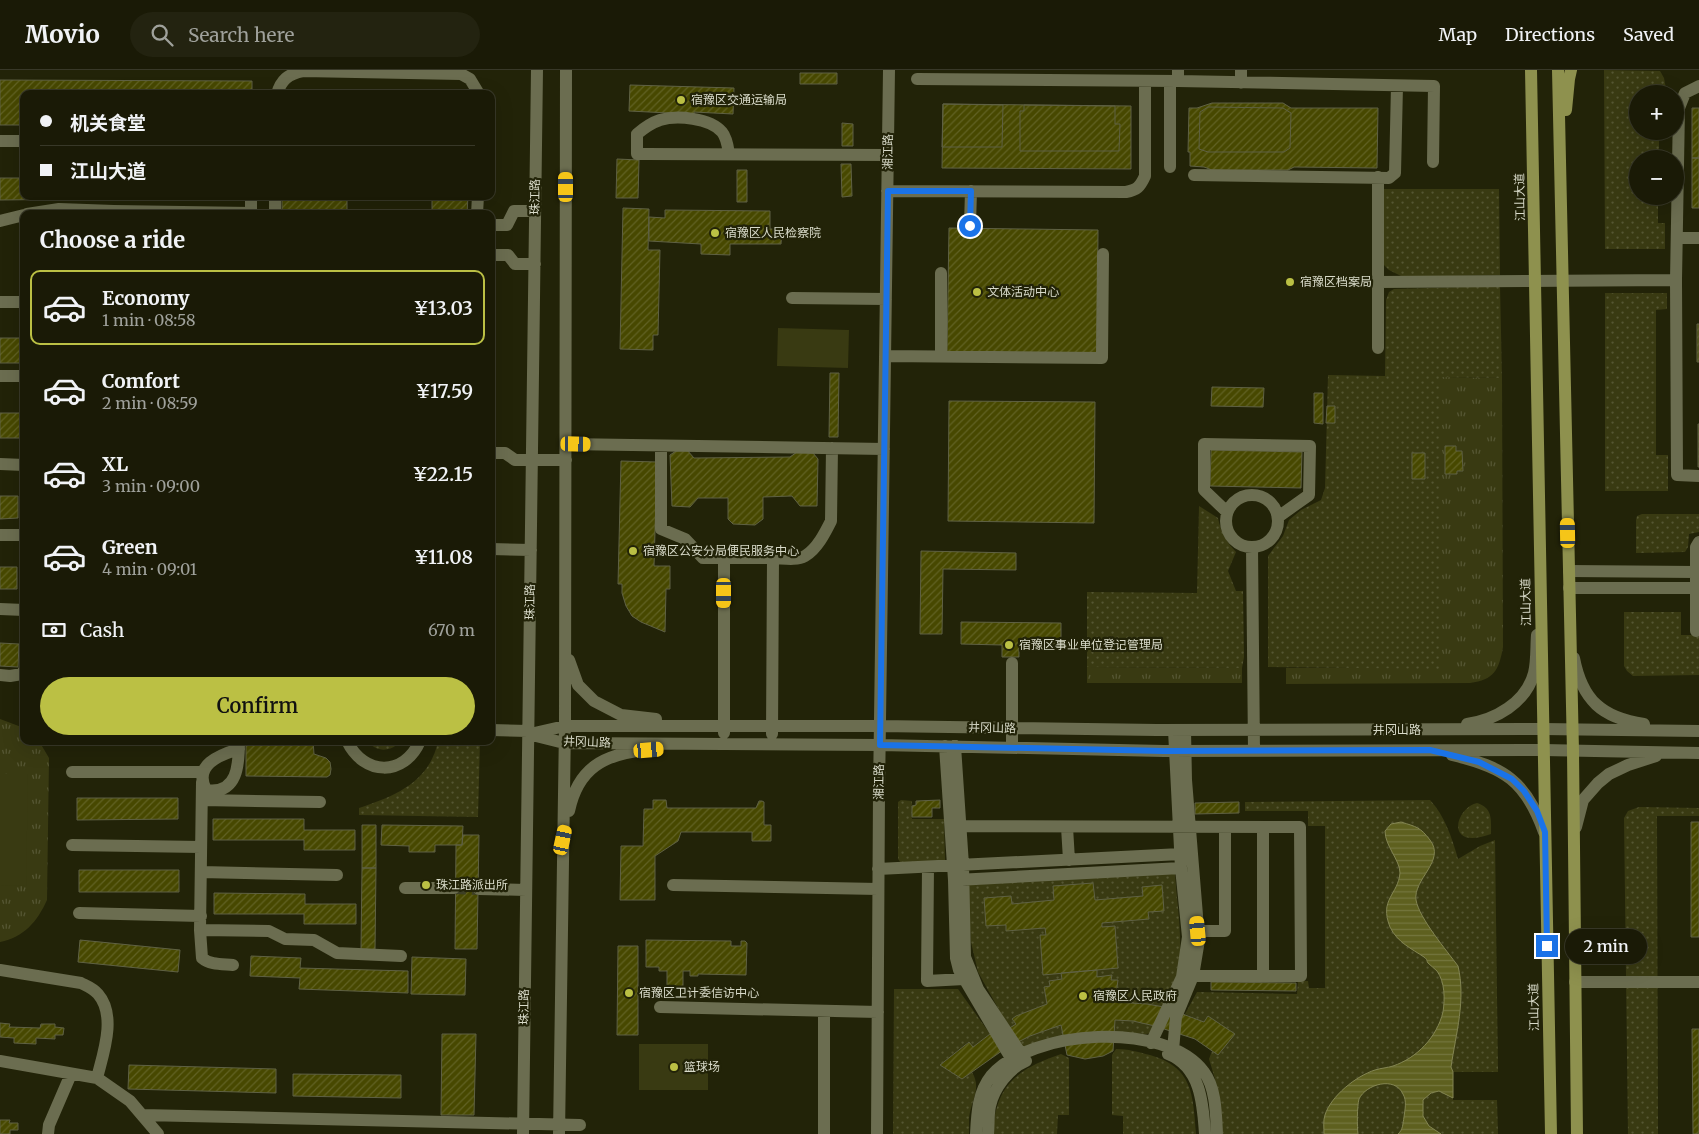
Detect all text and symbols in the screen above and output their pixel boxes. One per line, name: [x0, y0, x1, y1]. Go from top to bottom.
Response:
search box: [130, 12, 480, 57]
text: Movio: [25, 19, 100, 50]
icon: search: [148, 21, 176, 49]
text: Search here: [188, 23, 294, 47]
text: Map: [1439, 23, 1477, 46]
text: Directions: [1505, 23, 1595, 46]
text: Saved: [1623, 23, 1674, 46]
map controls: [1629, 85, 1684, 205]
button: +: [1629, 85, 1684, 140]
place label: 宿豫区交通运输局: [691, 92, 787, 107]
marker: 宿豫区交通运输局: [675, 94, 687, 106]
text: 机关食堂: [70, 111, 146, 135]
street label: 湘江路: [880, 134, 895, 170]
button: −: [1629, 150, 1684, 205]
text: 江山大道: [70, 159, 146, 183]
car: [558, 172, 573, 202]
street label: 江山大道: [1512, 173, 1527, 221]
street label: 珠江路: [527, 179, 542, 215]
route start: [959, 215, 981, 237]
place label: 宿豫区人民检察院: [725, 225, 821, 240]
text: Choose a ride: [40, 226, 185, 254]
marker: 宿豫区人民检察院: [709, 227, 721, 239]
place label: 宿豫区档案局: [1300, 274, 1372, 289]
marker: 宿豫区档案局: [1284, 276, 1296, 288]
place label: 文体活动中心: [987, 284, 1059, 299]
icon: car: [42, 285, 87, 330]
text: Economy: [102, 286, 190, 310]
marker: 文体活动中心: [971, 286, 983, 298]
text: ¥13.03: [414, 296, 473, 320]
text: 1 min · 08:58: [102, 310, 195, 330]
icon: car: [42, 368, 87, 413]
text: Comfort: [102, 369, 180, 393]
text: ¥17.59: [416, 379, 473, 403]
text: 2 min · 08:59: [102, 393, 198, 413]
car: [560, 436, 591, 452]
icon: car: [42, 451, 87, 496]
text: XL: [102, 452, 128, 476]
text: ¥22.15: [413, 462, 473, 486]
text: 3 min · 09:00: [102, 476, 200, 496]
car: [1560, 518, 1575, 548]
icon: car: [42, 534, 87, 579]
text: Green: [102, 535, 158, 559]
place label: 宿豫区公安分局便民服务中心: [643, 543, 799, 558]
text: ¥11.08: [414, 545, 473, 569]
marker: 宿豫区公安分局便民服务中心: [627, 545, 639, 557]
text: 4 min · 09:01: [102, 559, 197, 579]
car: [716, 578, 731, 608]
street label: 江山大道: [1518, 578, 1533, 626]
street label: 珠江路: [522, 584, 537, 620]
icon: cash: [40, 616, 68, 644]
text: Cash: [80, 618, 124, 642]
text: 670 m: [428, 620, 475, 640]
place label: 宿豫区事业单位登记管理局: [1019, 637, 1163, 652]
marker: 宿豫区事业单位登记管理局: [1003, 639, 1015, 651]
button: Confirm: [40, 677, 475, 735]
street label: 井冈山路: [968, 720, 1016, 735]
street label: 井冈山路: [1373, 722, 1421, 737]
street label: 井冈山路: [563, 733, 611, 750]
car: [633, 741, 664, 759]
street label: 湘江路: [871, 764, 886, 800]
car: [552, 824, 573, 856]
place label: 珠江路派出所: [436, 877, 508, 892]
marker: 珠江路派出所: [420, 879, 432, 891]
car: [1189, 915, 1206, 947]
callout: 2 min: [1564, 928, 1647, 964]
route end: [1536, 935, 1558, 957]
text: 2 min: [1583, 936, 1629, 956]
street label: 江山大道: [1526, 983, 1541, 1031]
place label: 宿豫区卫计委信访中心: [639, 985, 759, 1000]
marker: 宿豫区卫计委信访中心: [623, 987, 635, 999]
place label: 宿豫区人民政府: [1093, 988, 1177, 1003]
street label: 珠江路: [516, 989, 531, 1025]
marker: 宿豫区人民政府: [1077, 990, 1089, 1002]
place label: 篮球场: [684, 1059, 720, 1074]
marker: 篮球场: [668, 1061, 680, 1073]

